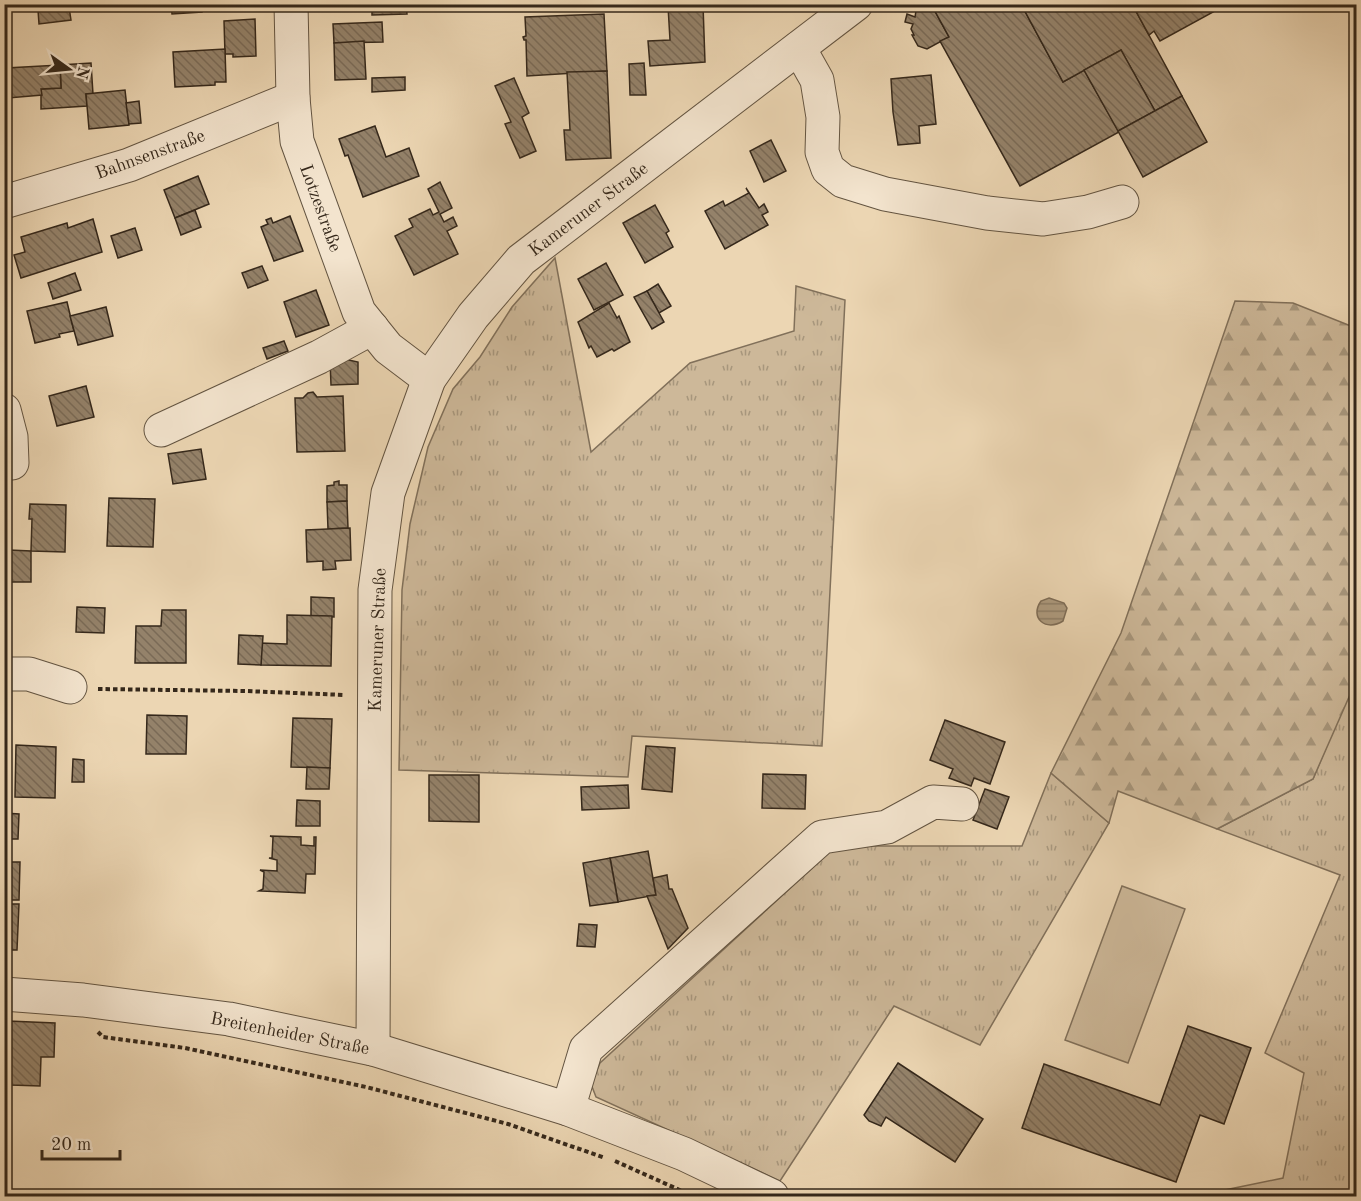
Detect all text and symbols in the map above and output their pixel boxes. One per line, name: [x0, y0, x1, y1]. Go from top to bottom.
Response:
north arrow: [39, 39, 99, 99]
text: N: [72, 64, 91, 81]
street label: Bahnsenstraße: [93, 127, 207, 183]
street label: Kameruner Straße: [526, 159, 652, 260]
street label: Lotzestraße: [296, 162, 344, 254]
street label: Kameruner Straße: [366, 568, 390, 712]
street label: Breitenheider Straße: [209, 1010, 371, 1058]
scale bar: [42, 1123, 120, 1161]
text: 20 m: [51, 1136, 91, 1154]

